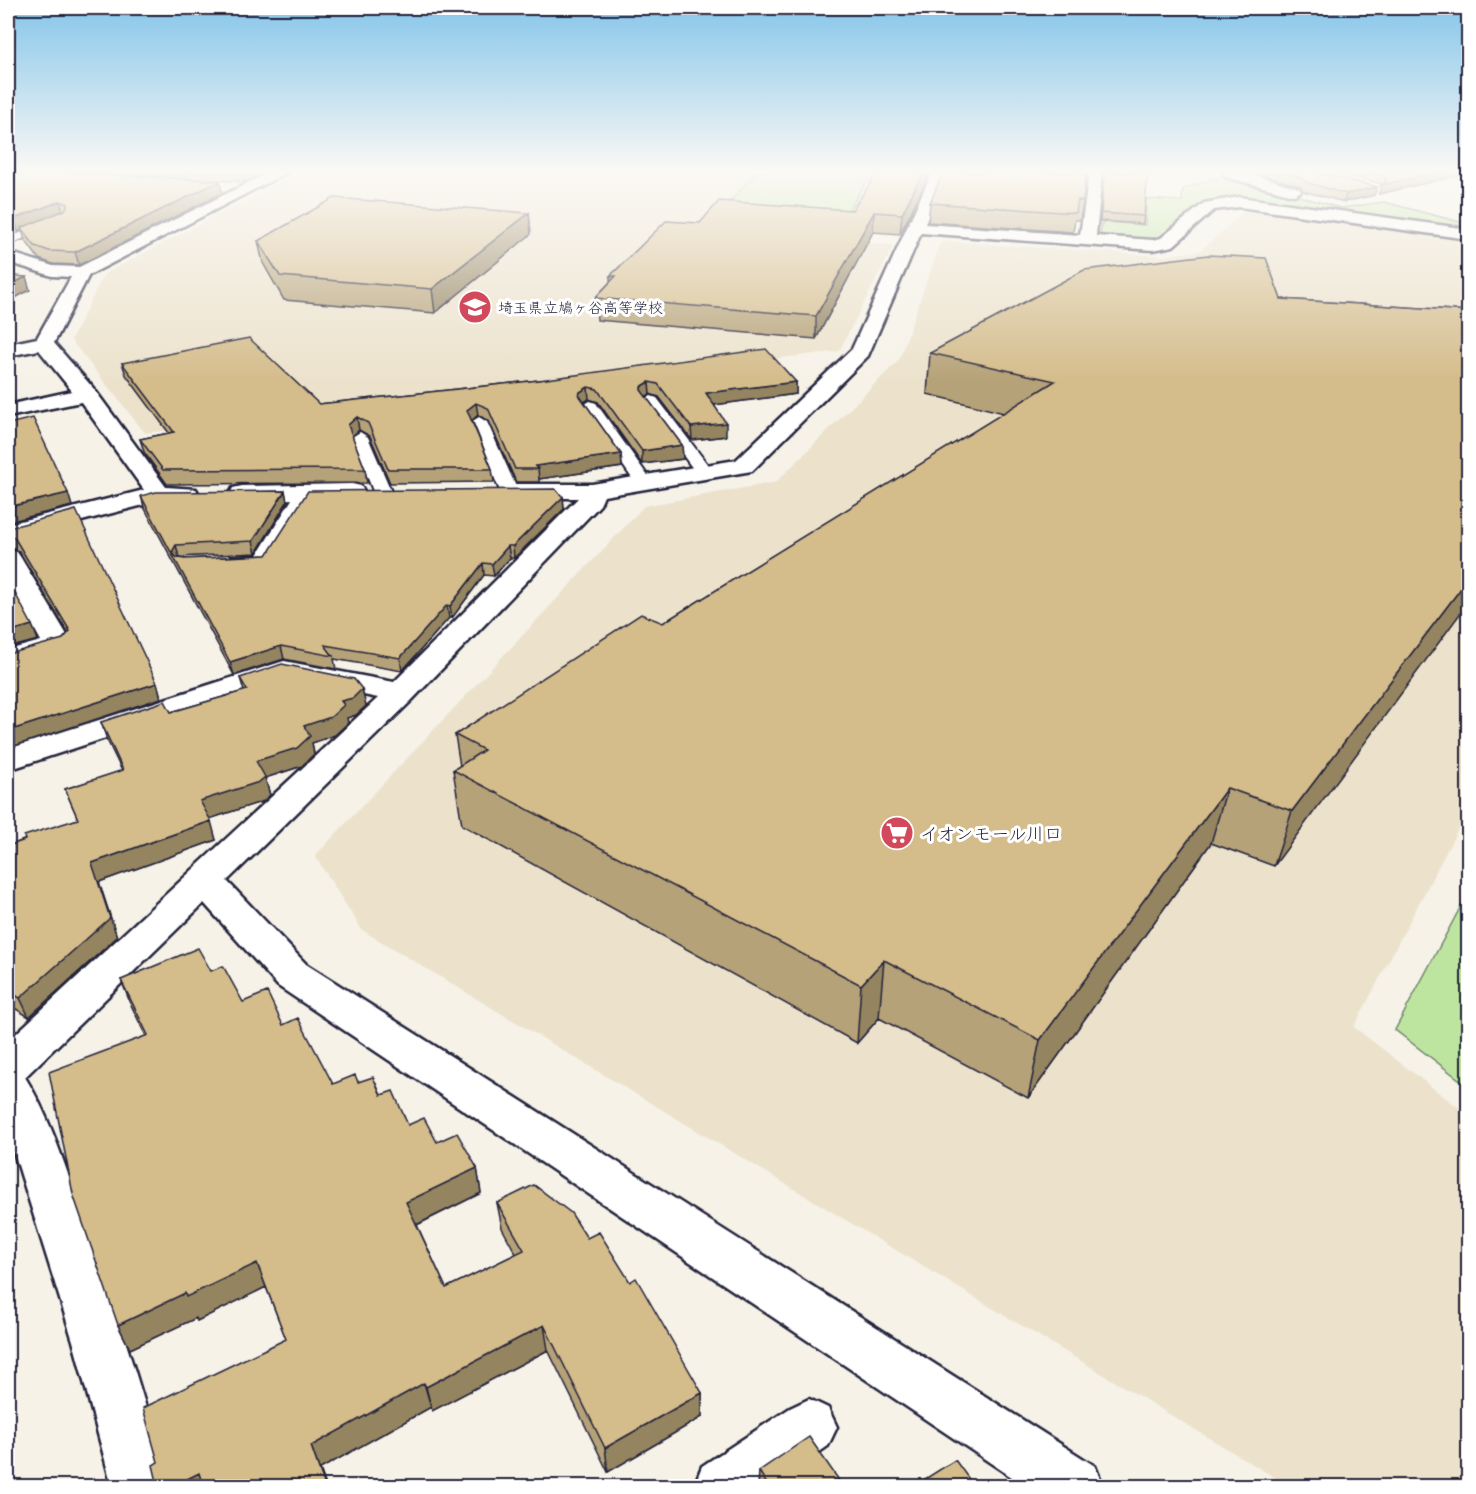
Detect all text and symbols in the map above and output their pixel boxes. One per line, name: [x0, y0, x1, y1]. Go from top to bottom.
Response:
school or university icon: 埼玉県立鳩ヶ谷高等学校: [457, 289, 493, 325]
place label: 埼玉県立鳩ヶ谷高等学校: [498, 297, 663, 317]
supermarket icon: イオンモール川口: [879, 815, 915, 851]
place label: イオンモール川口: [920, 821, 1062, 845]

